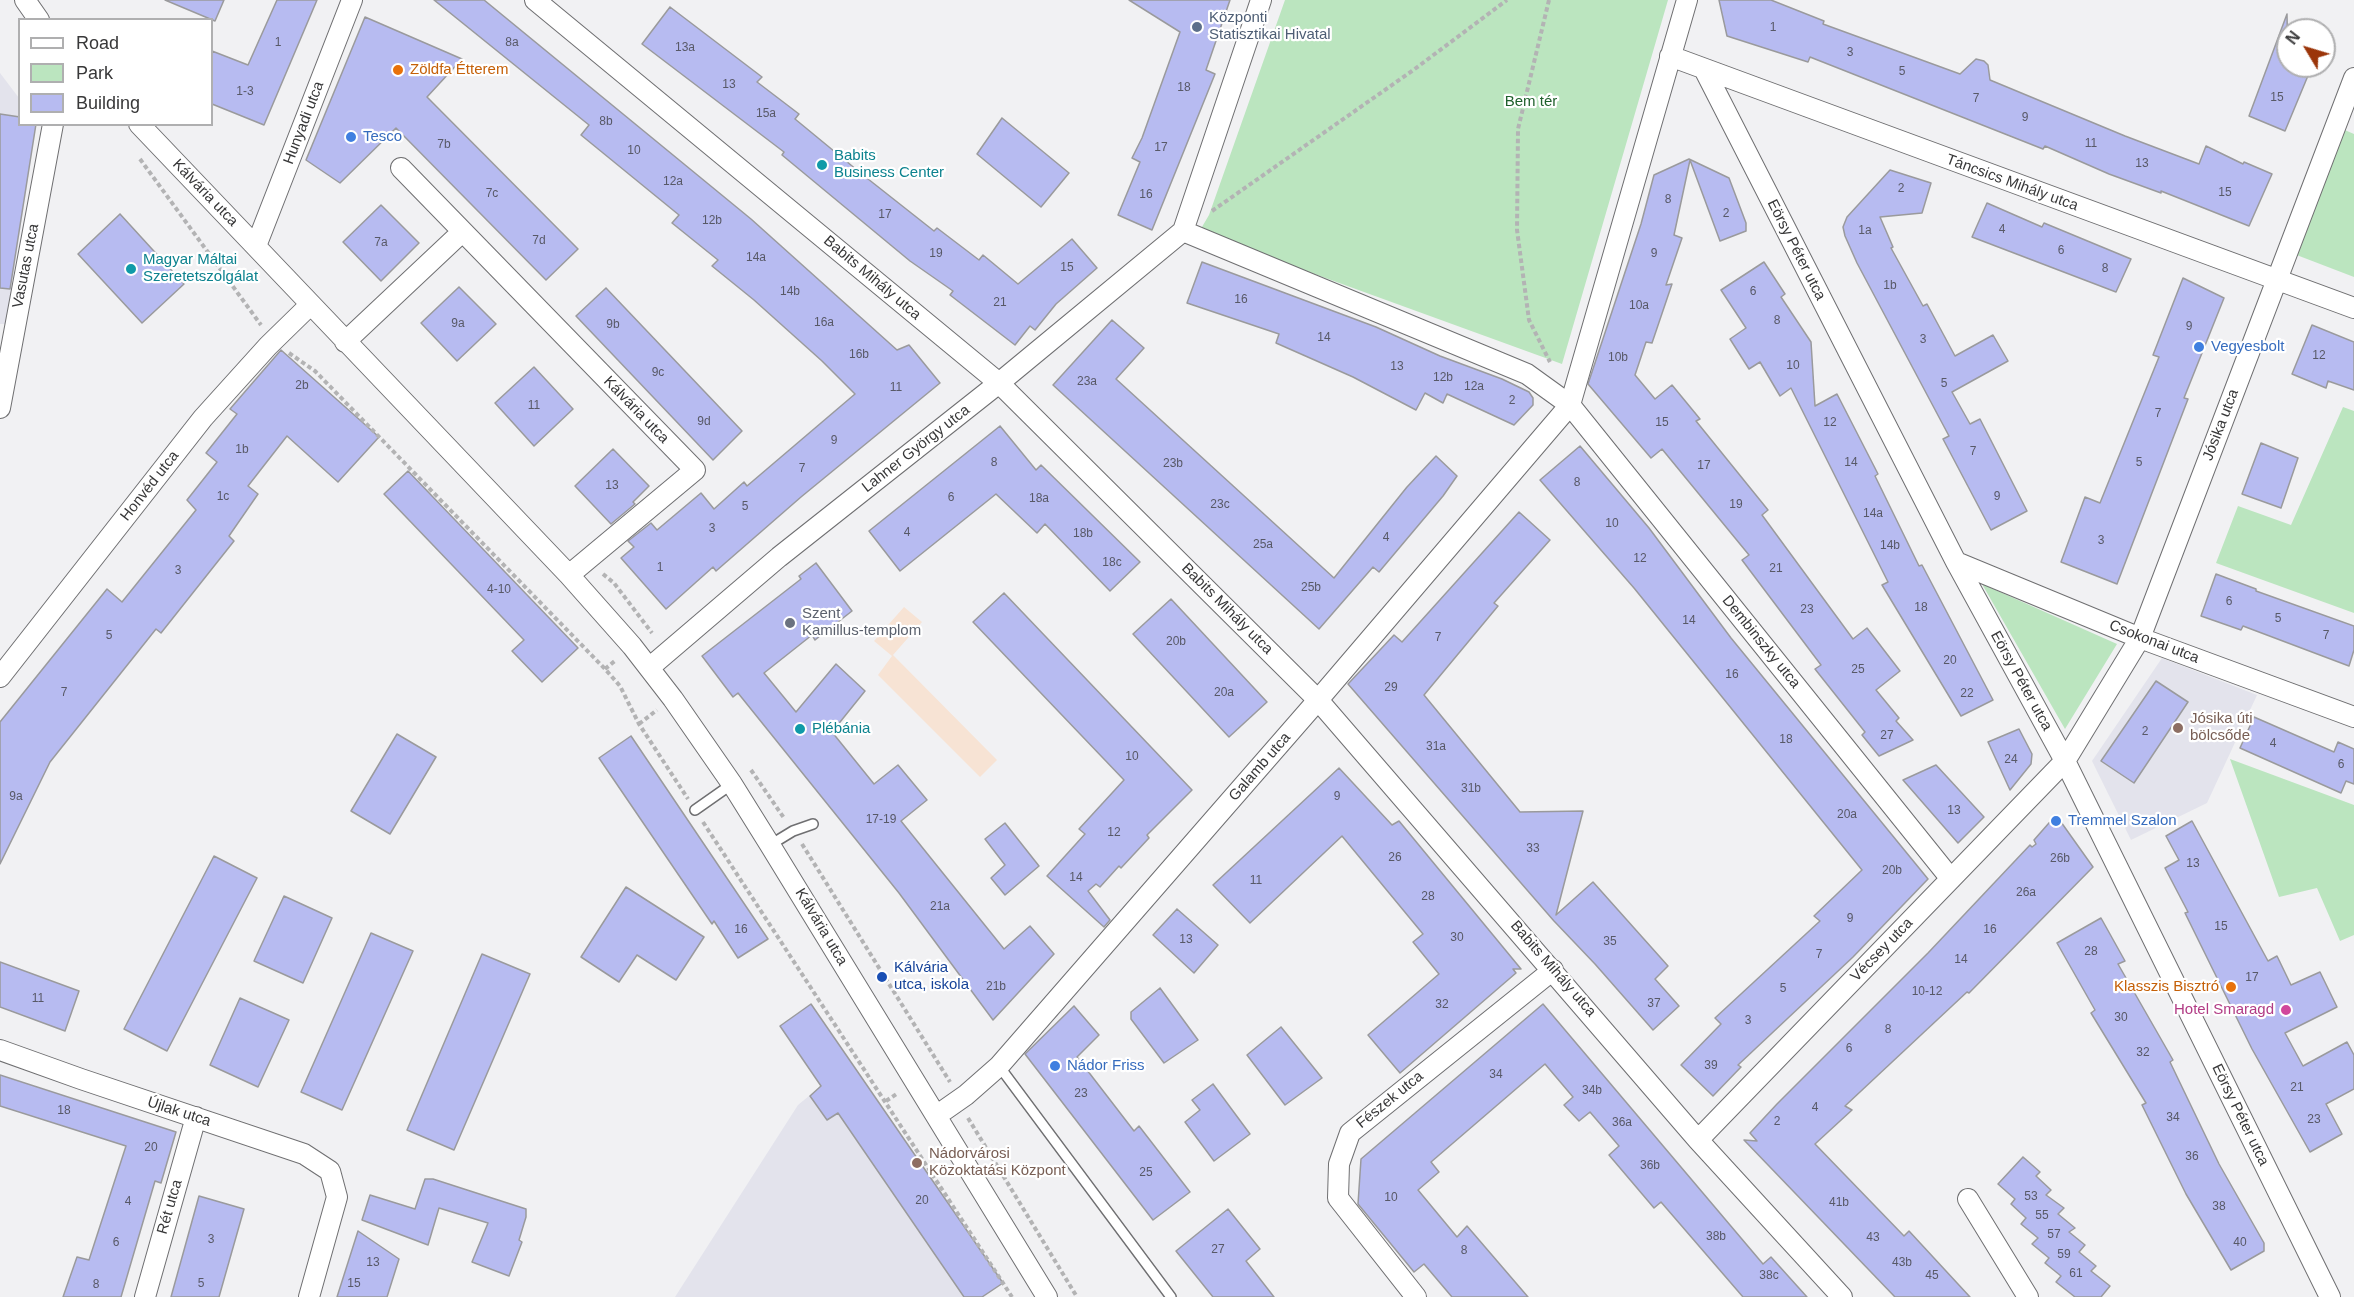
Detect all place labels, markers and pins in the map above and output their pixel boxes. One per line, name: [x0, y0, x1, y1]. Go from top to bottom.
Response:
place label: Központi Statisztikai Hivatal: [1209, 9, 1331, 44]
marker: Központi Statisztikai Hivatal: [1190, 20, 1204, 34]
place label: Zöldfa Étterem: [410, 61, 508, 79]
marker: Zöldfa Étterem: [391, 63, 405, 77]
place label: Tesco: [363, 128, 402, 146]
marker: Tesco: [344, 130, 358, 144]
place label: Babits Business Center: [834, 147, 944, 182]
marker: Babits Business Center: [815, 158, 829, 172]
place label: Magyar Máltai Szeretetszolgálat: [143, 251, 258, 286]
marker: Magyar Máltai Szeretetszolgálat: [124, 262, 138, 276]
place label: Vegyesbolt: [2211, 338, 2284, 356]
marker: Vegyesbolt: [2192, 340, 2206, 354]
place label: Szent Kamillus-templom: [802, 605, 921, 640]
marker: Szent Kamillus-templom: [783, 616, 797, 630]
place label: Jósika úti bölcsőde: [2190, 710, 2253, 745]
place label: Plébánia: [812, 720, 870, 738]
marker: Jósika úti bölcsőde: [2171, 721, 2185, 735]
marker: Plébánia: [793, 722, 807, 736]
place label: Tremmel Szalon: [2068, 812, 2177, 830]
marker: Tremmel Szalon: [2049, 814, 2063, 828]
place label: Kálvária utca, iskola: [894, 959, 969, 994]
marker: Kálvária utca, iskola: [875, 970, 889, 984]
place label: Klasszis Bisztró: [2114, 978, 2219, 996]
marker: Klasszis Bisztró: [2224, 980, 2238, 994]
place label: Hotel Smaragd: [2174, 1001, 2274, 1019]
marker: Hotel Smaragd: [2279, 1003, 2293, 1017]
place label: Nádor Friss: [1067, 1057, 1145, 1075]
marker: Nádor Friss: [1048, 1059, 1062, 1073]
place label: Nádorvárosi Közoktatási Központ: [929, 1145, 1066, 1180]
marker: Nádorvárosi Közoktatási Központ: [910, 1156, 924, 1170]

